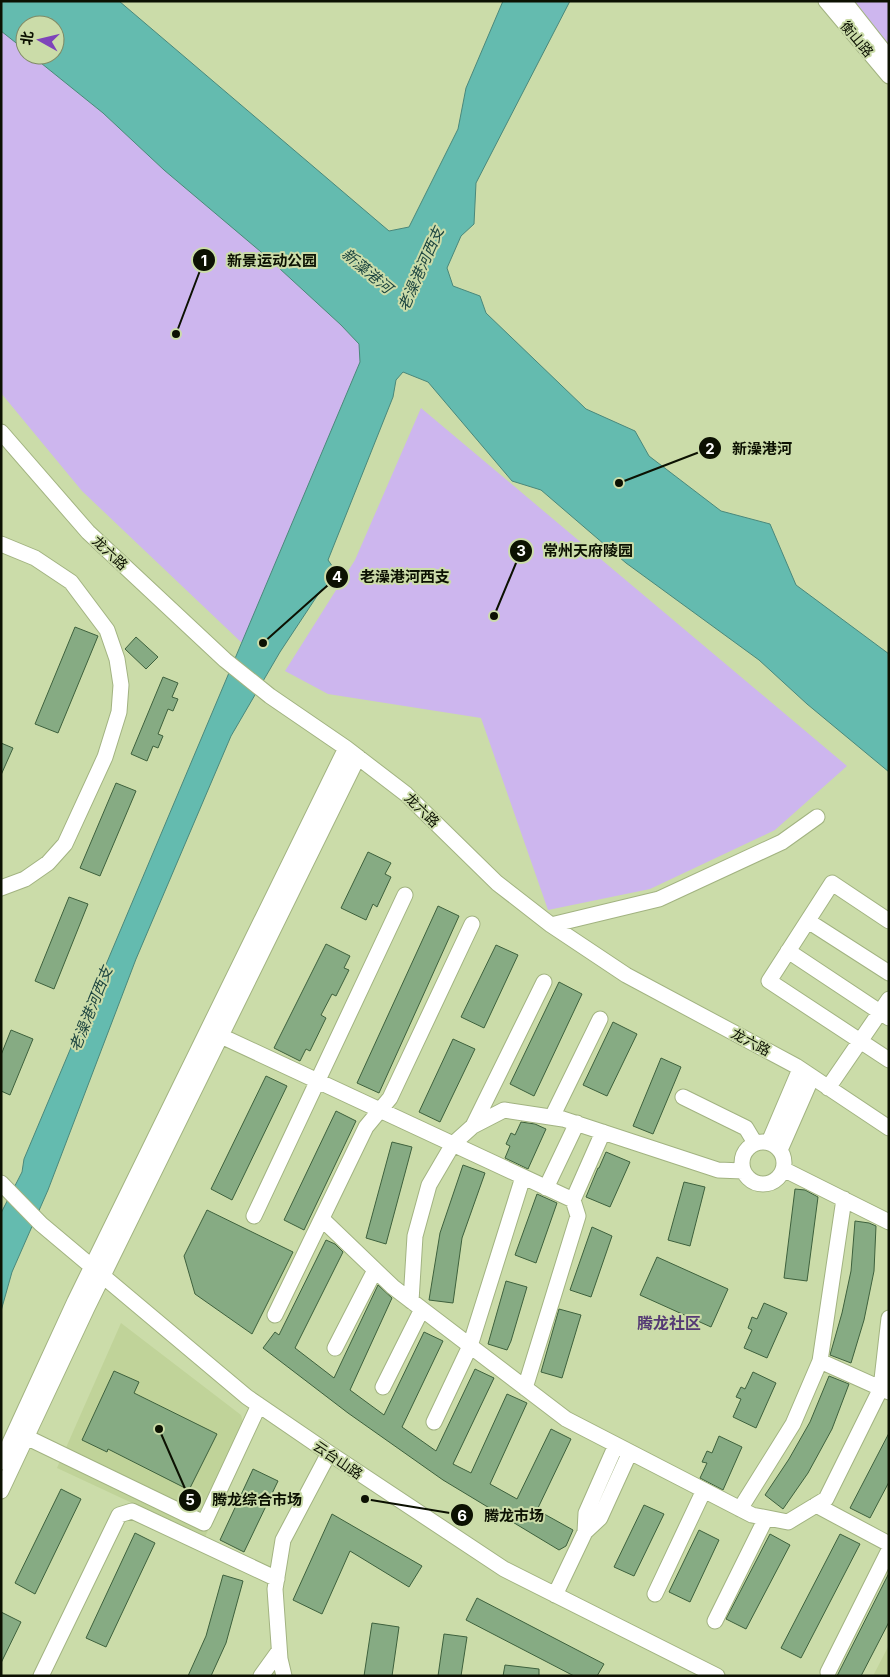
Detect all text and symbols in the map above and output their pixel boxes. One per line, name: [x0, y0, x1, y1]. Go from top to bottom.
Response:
north arrow: [15, 15, 65, 65]
street label: 衡山路: [837, 17, 877, 60]
text: 北: [17, 30, 36, 46]
water label: 老澡港河西支: [394, 222, 448, 314]
water label: 新藻港河: [338, 244, 399, 299]
callout: 新景运动公园: [192, 245, 327, 275]
text: 1: [201, 251, 207, 270]
text: 新景运动公园: [227, 251, 317, 270]
callout: 新澡港河: [697, 433, 802, 463]
text: 2: [705, 439, 715, 458]
text: 新澡港河: [732, 439, 792, 458]
street label: 龙六路: [89, 532, 131, 573]
callout: 常州天府陵园: [508, 536, 643, 566]
text: 3: [516, 541, 526, 560]
text: 常州天府陵园: [543, 541, 633, 560]
callout: 老澡港河西支: [325, 562, 460, 592]
text: 4: [332, 567, 342, 586]
text: 老澡港河西支: [360, 567, 450, 586]
street label: 龙六路: [401, 789, 443, 830]
water label: 老澡港河西支: [65, 962, 117, 1054]
street label: 龙六路: [729, 1024, 774, 1059]
district label: 腾龙社区: [637, 1313, 701, 1333]
street label: 云台山路: [310, 1437, 366, 1482]
callout: 腾龙综合市场: [177, 1485, 312, 1515]
text: 5: [185, 1490, 195, 1509]
text: 腾龙综合市场: [212, 1490, 302, 1509]
callout: 腾龙市场: [449, 1500, 554, 1530]
text: 6: [457, 1506, 467, 1525]
text: 腾龙市场: [484, 1506, 544, 1525]

